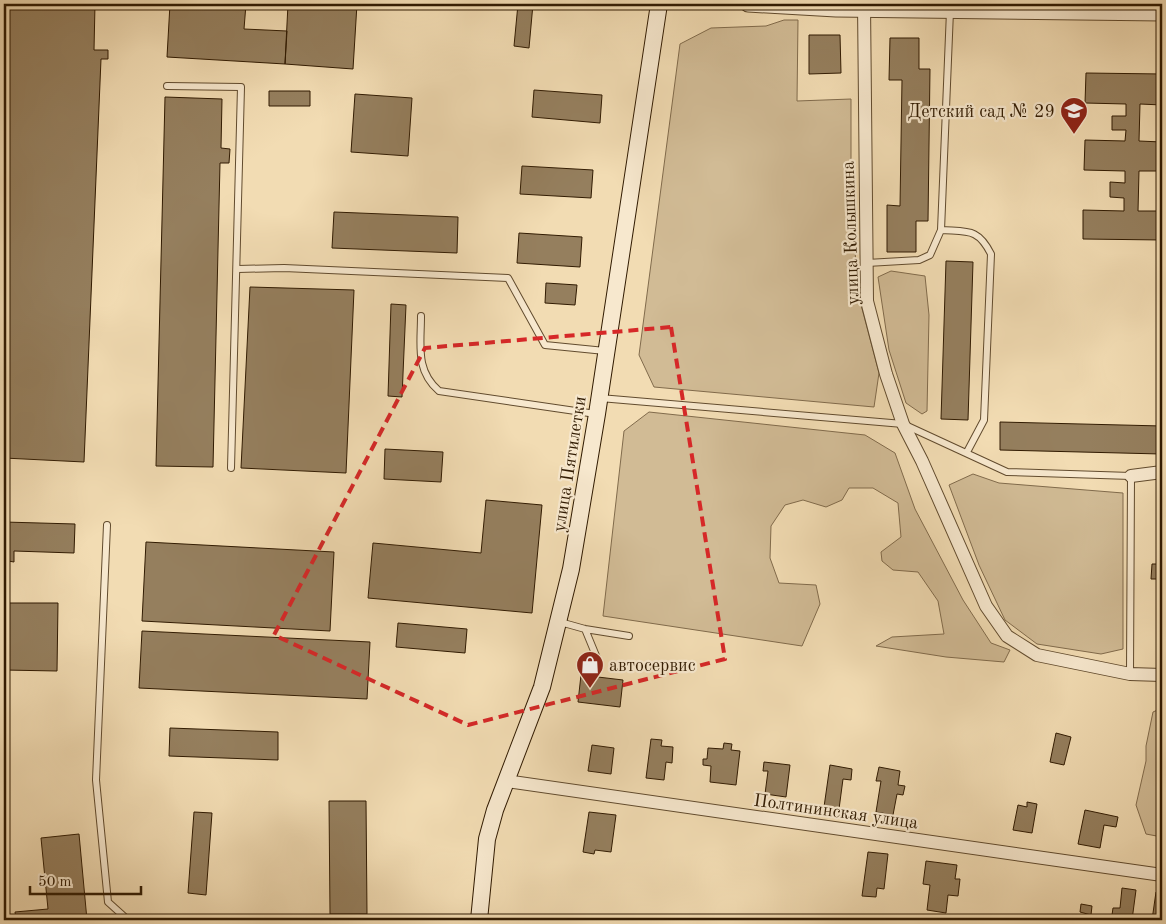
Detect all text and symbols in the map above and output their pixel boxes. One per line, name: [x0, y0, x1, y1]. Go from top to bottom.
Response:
school or university icon: Детский сад № 29: [1059, 96, 1089, 135]
place label: Детский сад № 29: [908, 103, 1055, 121]
street label: улица Колышкина: [839, 160, 863, 305]
street label: улица Пятилетки: [550, 395, 590, 533]
shop icon: автосервис: [575, 650, 605, 689]
place label: автосервис: [609, 657, 696, 675]
street label: Полтининская улица: [752, 792, 919, 832]
scale bar: [30, 864, 141, 896]
text: 50 m: [38, 875, 72, 890]

